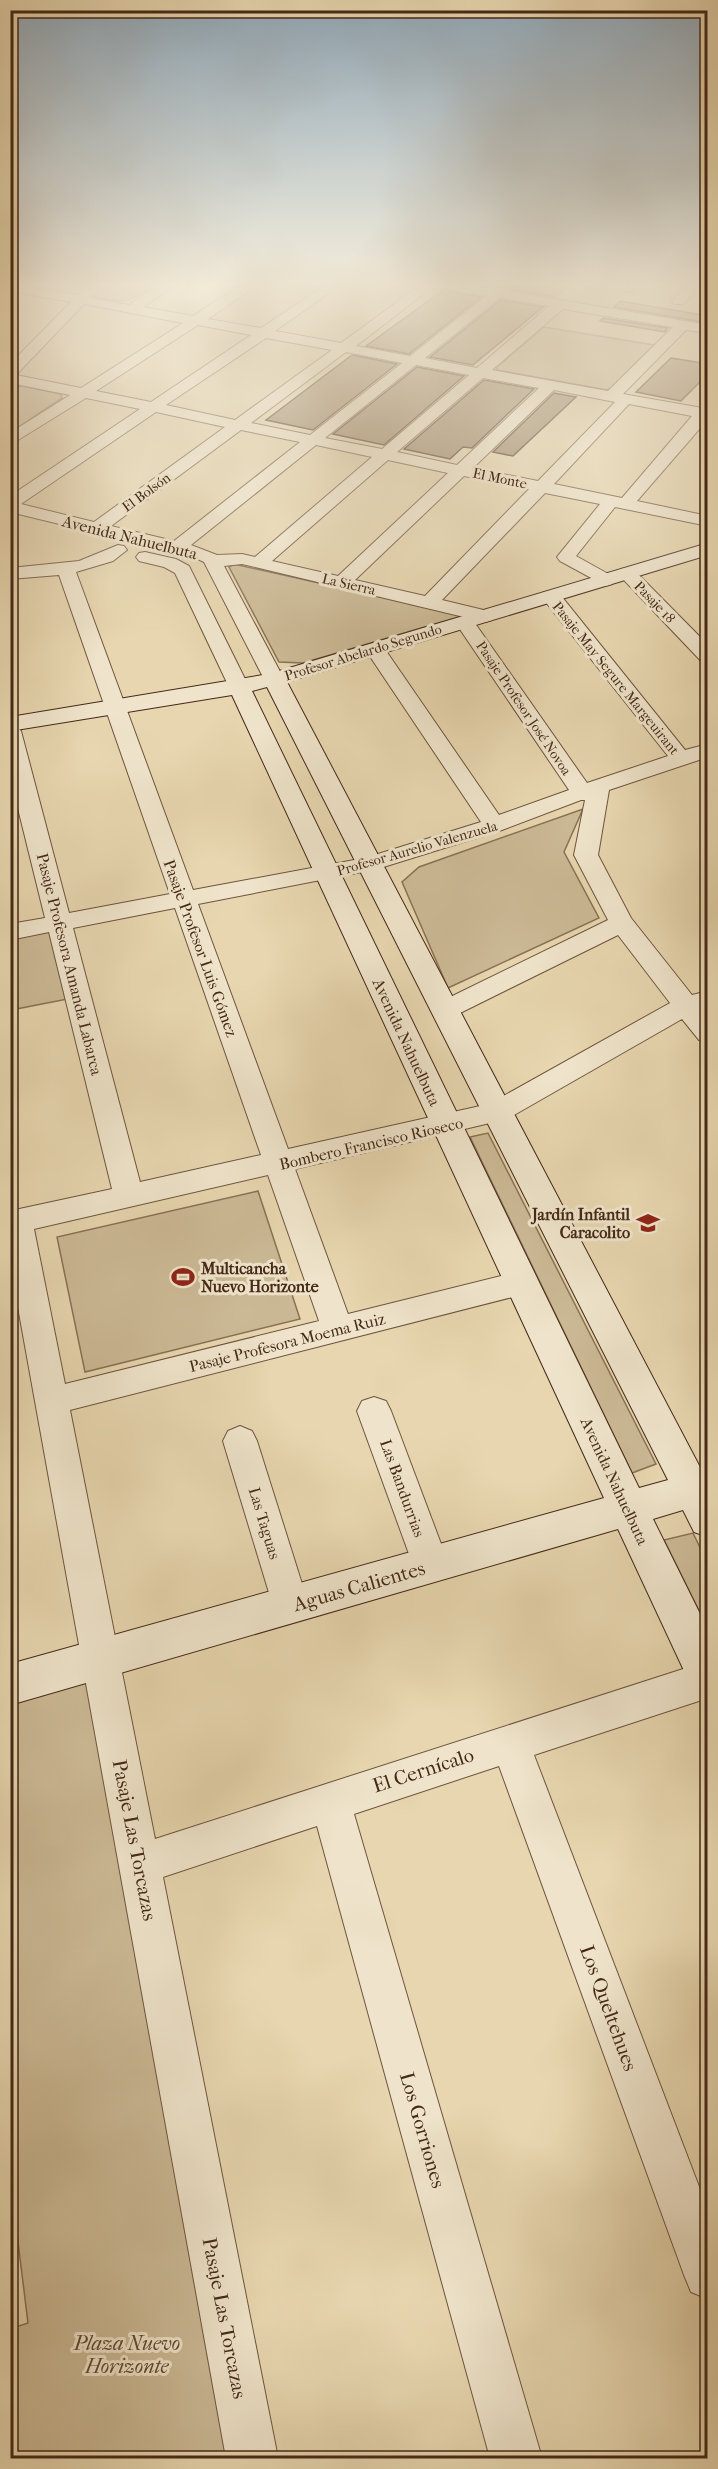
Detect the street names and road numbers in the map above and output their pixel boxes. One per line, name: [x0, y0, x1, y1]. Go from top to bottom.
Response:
street label: El Monte: [471, 464, 529, 493]
street label: El Bolsón: [119, 469, 174, 516]
street label: Avenida Nahuelbuta: [59, 511, 200, 564]
street label: La Sierra: [320, 570, 378, 599]
street label: Pasaje 18: [630, 578, 679, 627]
street label: Pasaje May Segure Margeuirant: [549, 598, 683, 758]
street label: Profesor Abelardo Segundo: [282, 620, 444, 685]
street label: Pasaje Profesor José Novoa: [472, 638, 575, 779]
street label: Profesor Aurelio Valenzuela: [335, 817, 500, 880]
street label: Pasaje Profesora Amanda Labarca: [33, 851, 106, 1078]
street label: Pasaje Profesor Luis Gómez: [160, 857, 242, 1039]
street label: Avenida Nahuelbuta: [368, 974, 445, 1110]
street label: Bombero Francisco Rioseco: [277, 1113, 465, 1174]
street label: Pasaje Profesora Moema Ruiz: [187, 1309, 387, 1376]
street label: Avenida Nahuelbuta: [576, 1413, 653, 1549]
street label: Las Bandurrias: [376, 1437, 429, 1540]
street label: Las Taguas: [245, 1485, 285, 1562]
street label: Aguas Calientes: [290, 1557, 428, 1617]
street label: El Cernícalo: [370, 1743, 477, 1798]
street label: Pasaje Las Torcazas: [108, 1758, 161, 1923]
street label: Los Queltehues: [575, 1942, 642, 2074]
street label: Los Gorriones: [395, 2069, 450, 2191]
street label: Pasaje Las Torcazas: [198, 2236, 251, 2401]

